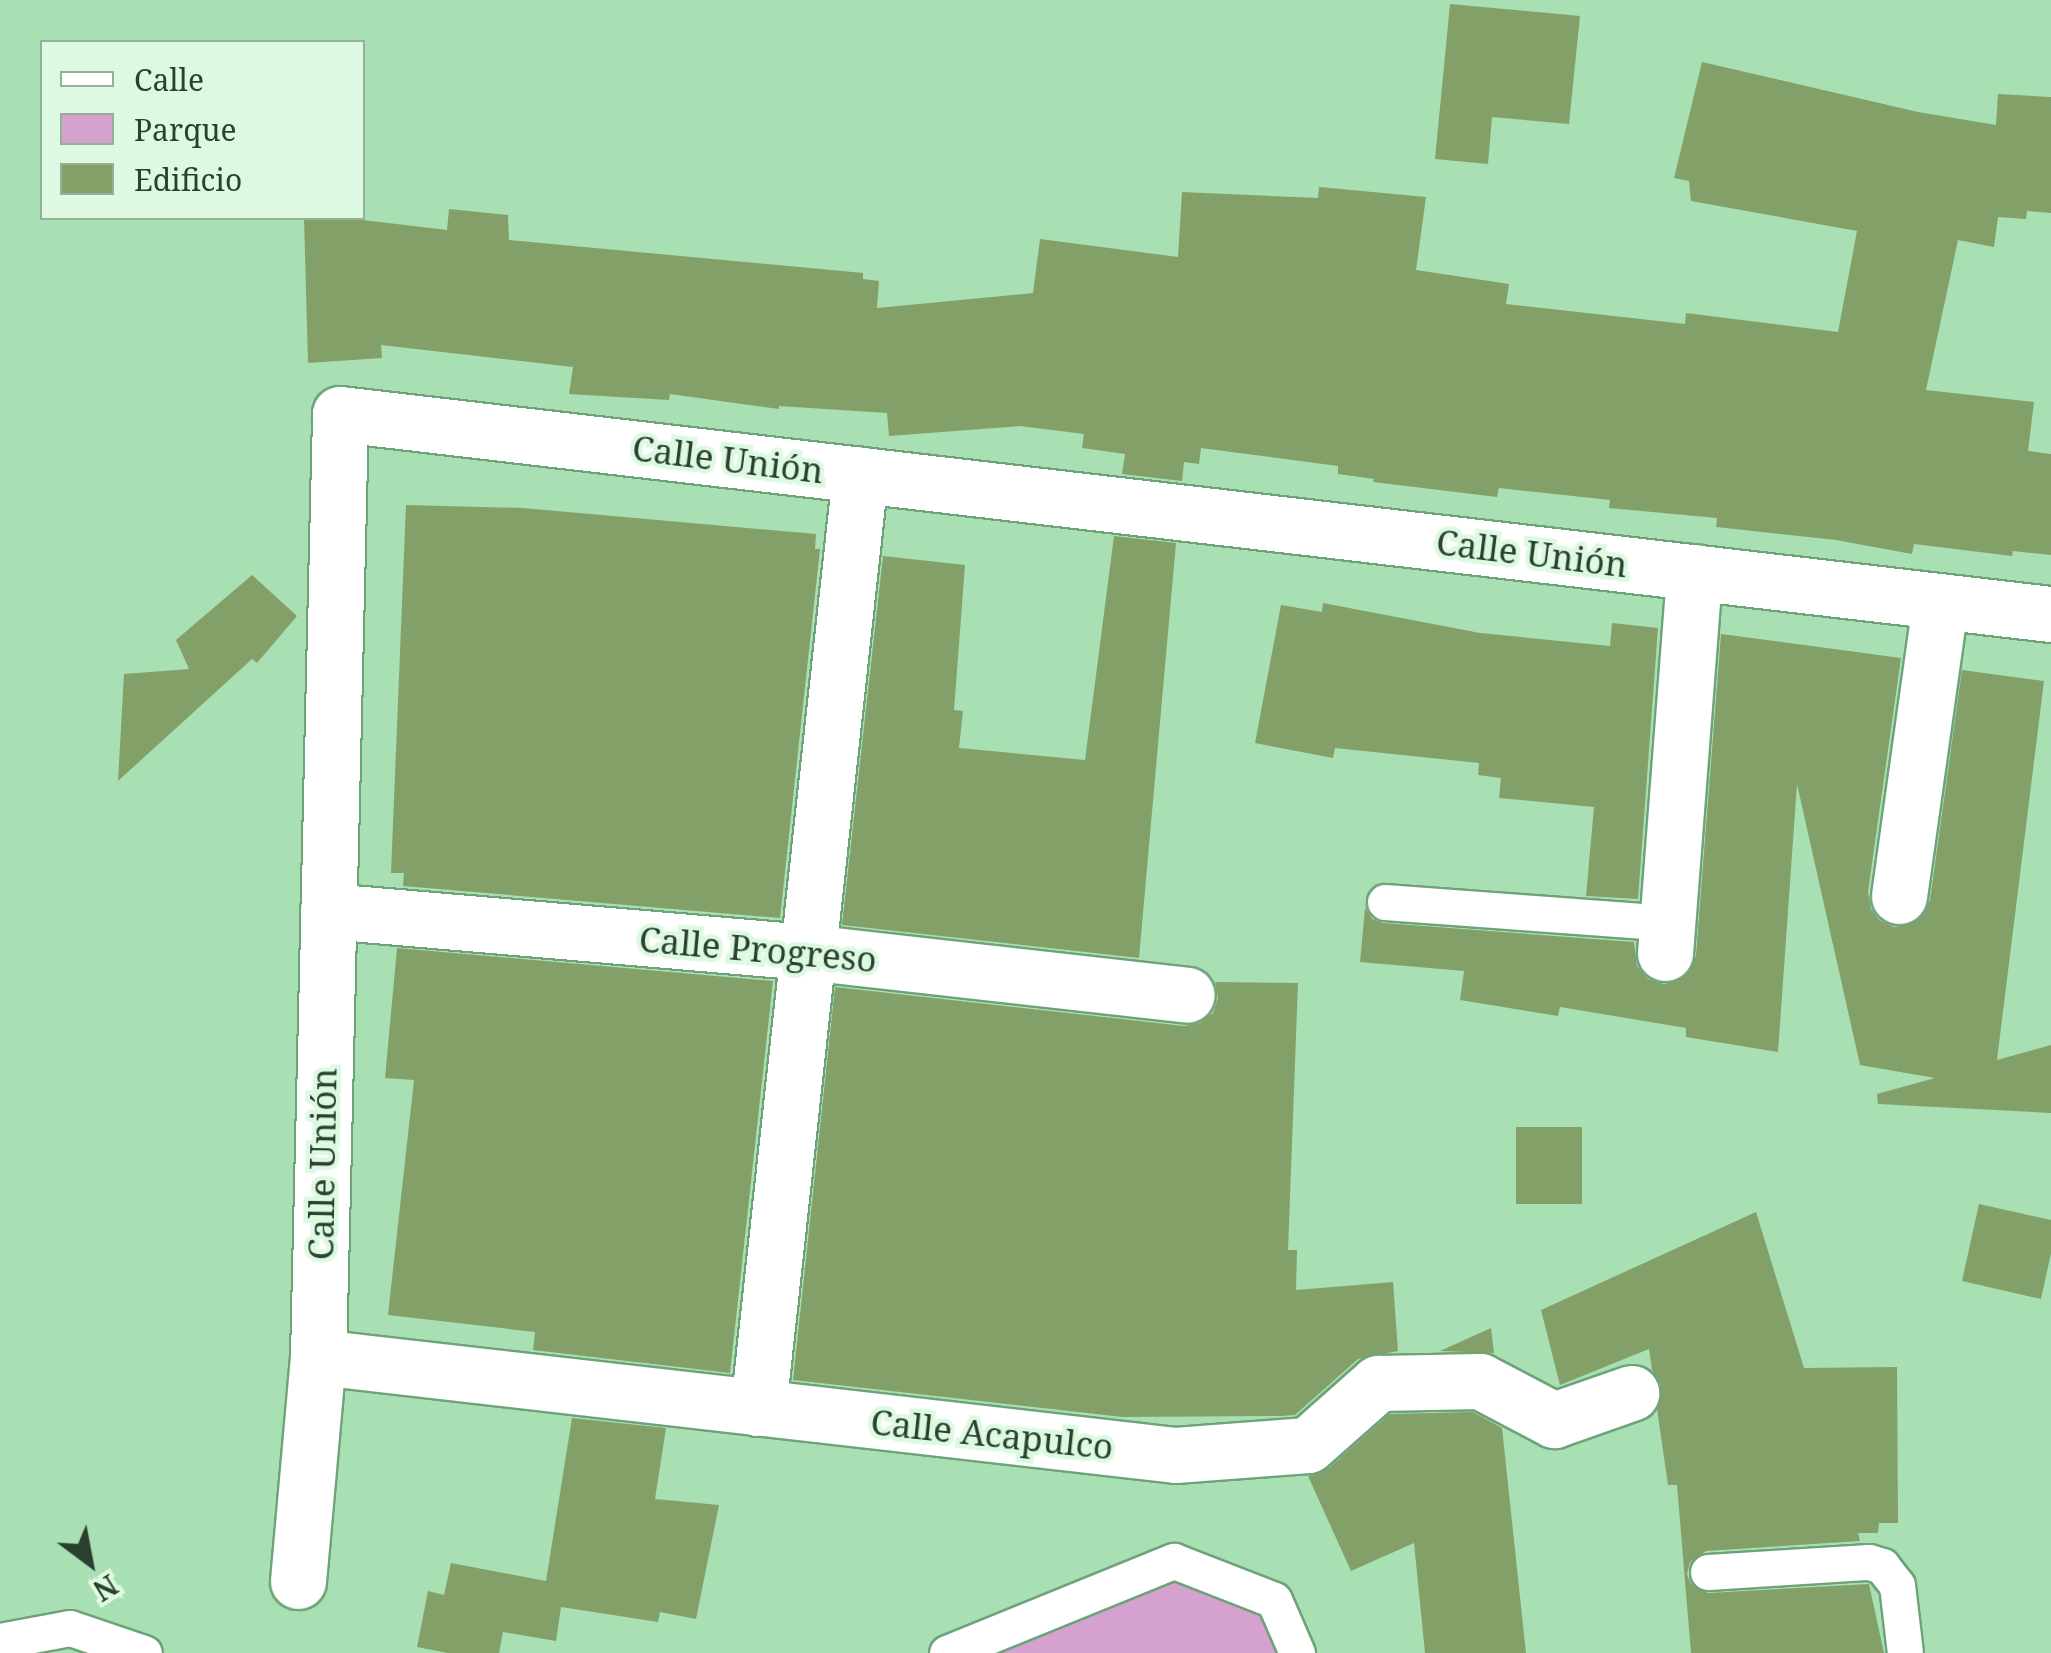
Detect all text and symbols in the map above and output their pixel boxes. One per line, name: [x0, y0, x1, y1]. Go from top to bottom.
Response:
legend: [40, 40, 365, 220]
text: Calle: [134, 59, 204, 100]
text: Parque: [134, 109, 237, 150]
text: Edificio: [134, 159, 242, 200]
street label: Calle Unión: [630, 426, 826, 492]
street label: Calle Unión: [1434, 520, 1630, 586]
street label: Calle Progreso: [637, 918, 879, 980]
street label: Calle Unión: [299, 1067, 345, 1261]
street label: Calle Acapulco: [869, 1400, 1115, 1468]
north arrow: [40, 1513, 140, 1613]
text: N: [86, 1566, 125, 1610]

